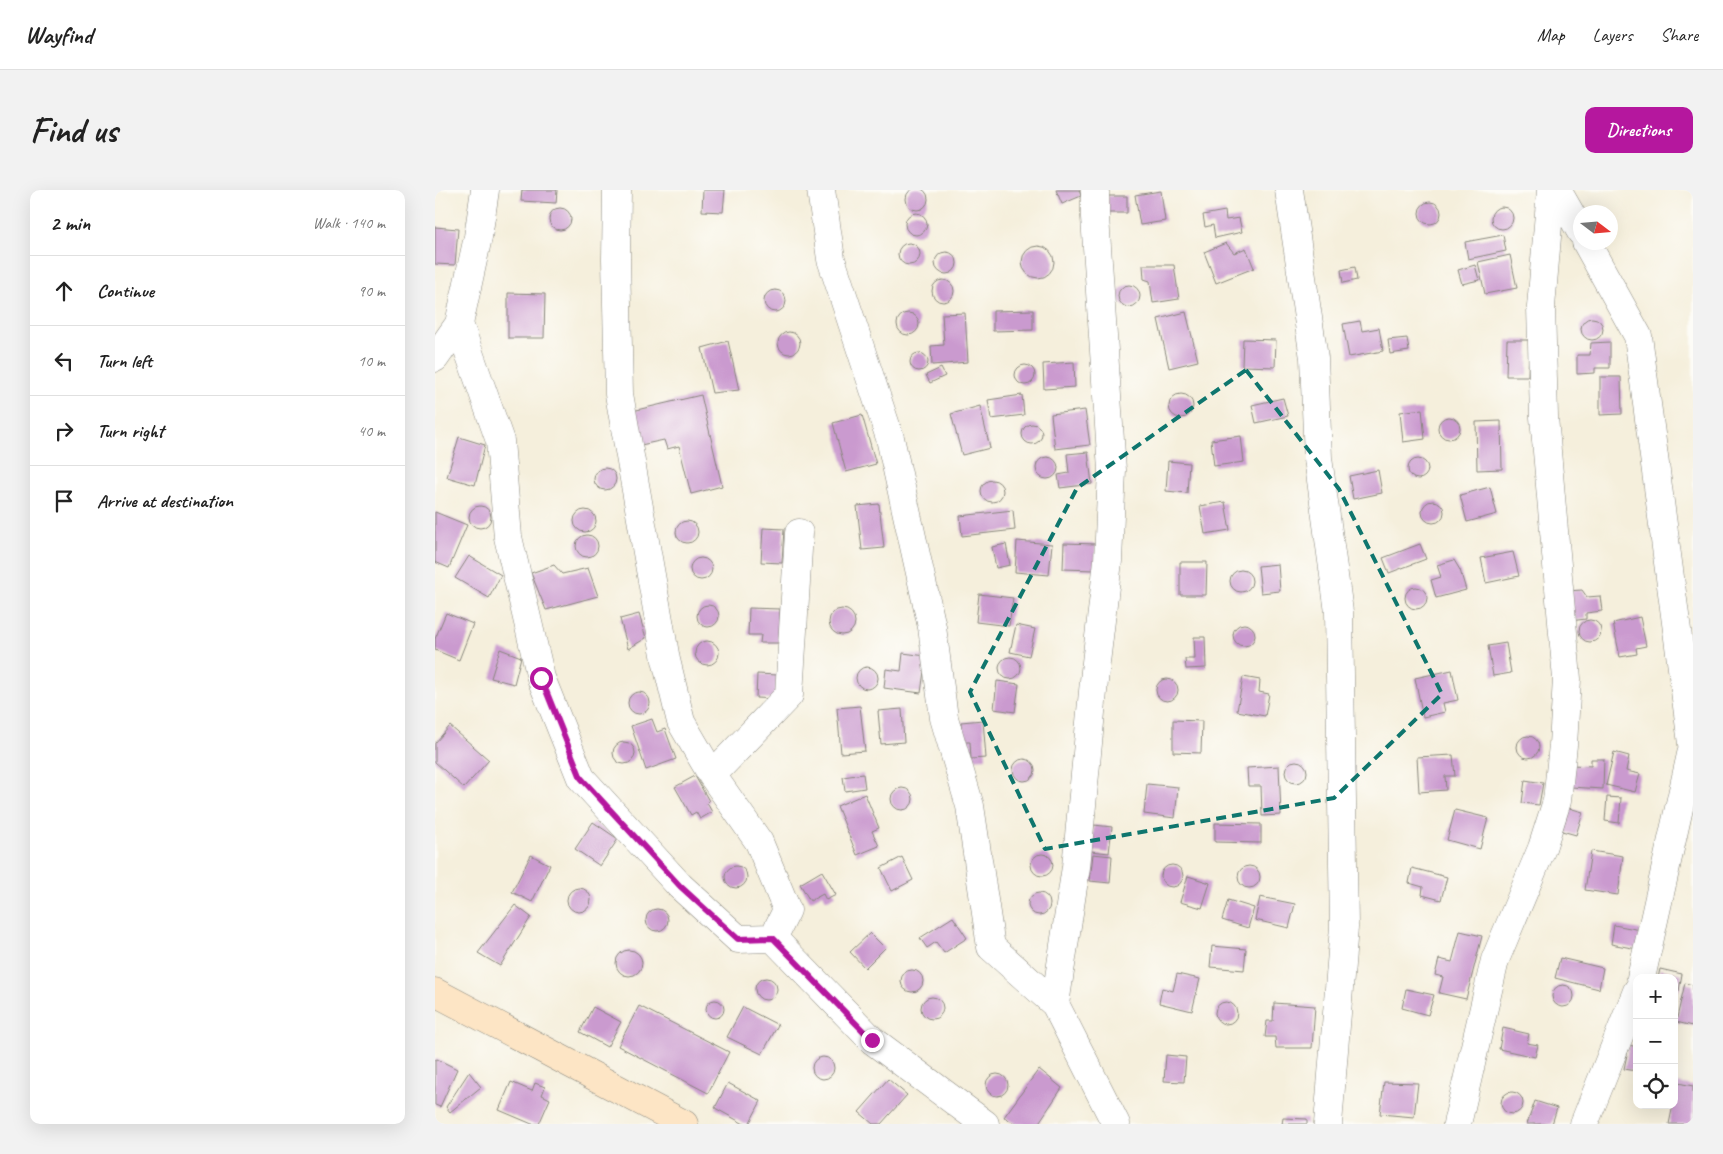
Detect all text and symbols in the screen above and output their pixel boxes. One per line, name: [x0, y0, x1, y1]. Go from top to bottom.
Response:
text: Wayfind: [25, 20, 92, 50]
text: Map: [1537, 24, 1565, 46]
text: Layers: [1593, 24, 1632, 46]
text: Share: [1660, 24, 1698, 46]
button: Directions: [1585, 107, 1693, 153]
text: Find us: [30, 108, 117, 153]
north arrow: [1573, 205, 1618, 250]
text: 2 min: [50, 210, 90, 236]
text: Walk · 140 m: [313, 213, 385, 233]
icon: ahead: [50, 277, 78, 305]
text: Continue: [97, 279, 154, 303]
text: 90 m: [358, 281, 385, 301]
icon: left: [50, 347, 78, 375]
text: Turn left: [97, 349, 152, 373]
text: 10 m: [358, 351, 385, 371]
icon: right: [50, 417, 78, 445]
text: Turn right: [97, 419, 164, 443]
text: 40 m: [358, 421, 385, 441]
icon: arrive: [50, 487, 78, 515]
text: Arrive at destination: [97, 489, 233, 513]
route start: [530, 667, 553, 690]
map controls: [1633, 974, 1678, 1109]
button: +: [1633, 974, 1678, 1019]
button: −: [1633, 1019, 1678, 1064]
route end: [861, 1029, 884, 1052]
button: locate: [1633, 1064, 1678, 1109]

